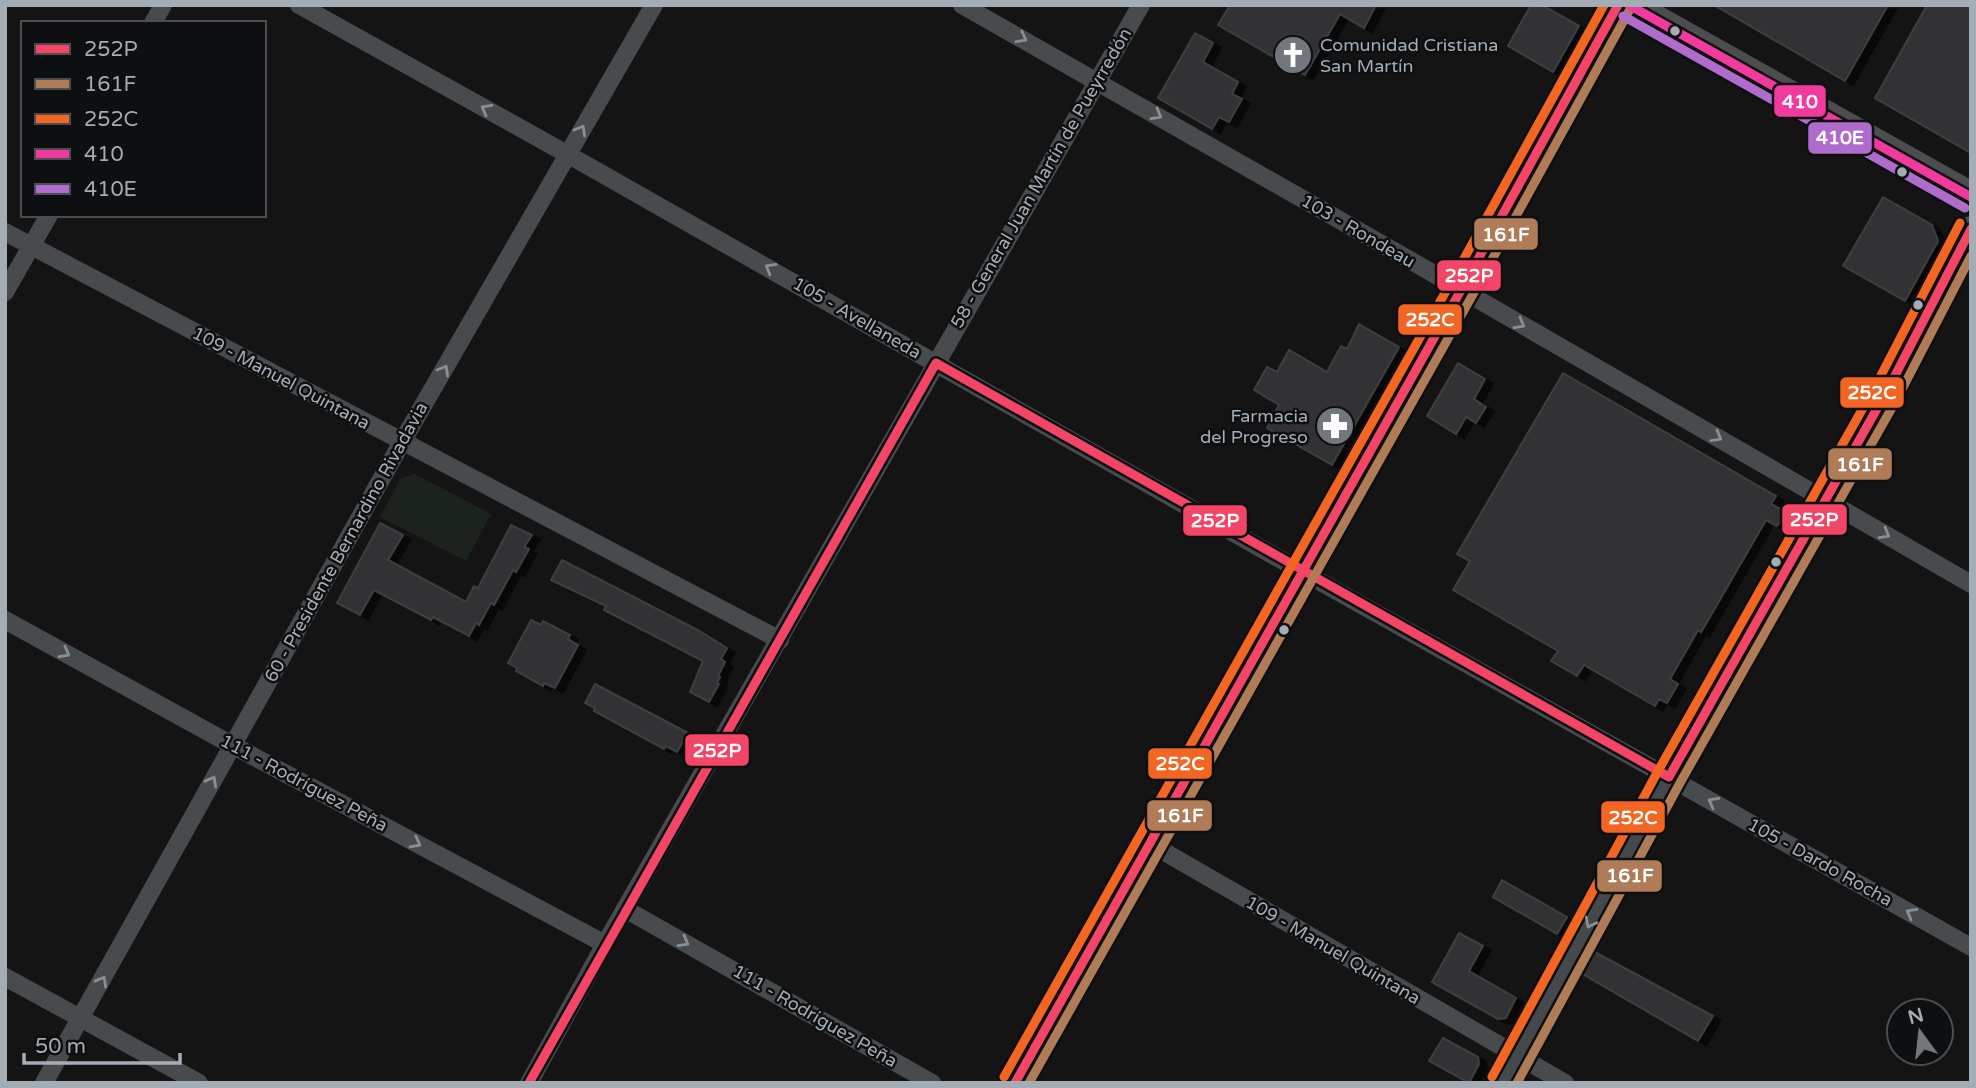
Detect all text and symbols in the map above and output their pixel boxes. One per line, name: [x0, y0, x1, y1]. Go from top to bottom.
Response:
legend: [21, 21, 266, 217]
street label: 58 - General Juan Martín de Pueyrredón: [946, 24, 1136, 332]
unlabelled marker: [1668, 24, 1682, 38]
one-way arrow: [1014, 30, 1027, 44]
church icon: Comunidad Cristiana San Martín: [1272, 34, 1314, 76]
place label: Comunidad Cristiana San Martín: [1320, 34, 1498, 77]
text: 252P: [84, 37, 138, 62]
text: 161F: [84, 72, 137, 97]
line badge: 410: [1773, 84, 1827, 118]
text: 410: [1782, 91, 1818, 113]
one-way arrow: [481, 104, 493, 117]
text: 252C: [84, 107, 138, 132]
one-way arrow: [1150, 107, 1162, 120]
line badge: 410E: [1807, 121, 1873, 155]
one-way arrow: [573, 124, 586, 137]
text: 410E: [1816, 127, 1864, 149]
text: 410: [84, 142, 124, 167]
unlabelled marker: [1895, 165, 1909, 179]
text: 410E: [84, 177, 137, 202]
street label: 103 - Rondeau: [1297, 190, 1419, 272]
line badge: 161F: [1473, 217, 1539, 251]
text: 161F: [1482, 224, 1530, 246]
line badge: 252P: [1436, 259, 1502, 292]
one-way arrow: [764, 264, 777, 277]
text: 252P: [1445, 265, 1494, 287]
street label: 105 - Avellaneda: [789, 272, 925, 364]
unlabelled marker: [1911, 298, 1925, 312]
line badge: 252C: [1397, 303, 1463, 336]
text: 252C: [1405, 309, 1455, 331]
one-way arrow: [1512, 316, 1525, 329]
street label: 109 - Manuel Quintana: [188, 322, 374, 434]
one-way arrow: [436, 364, 449, 377]
line badge: 252C: [1839, 376, 1905, 409]
text: 252C: [1847, 382, 1897, 404]
street label: 60 - Presidente Bernardino Rivadavia: [260, 398, 432, 686]
place label: Farmacia del Progreso: [1200, 405, 1308, 448]
pharmacy icon: Farmacia del Progreso: [1314, 405, 1356, 447]
one-way arrow: [1710, 429, 1723, 442]
line badge: 161F: [1827, 447, 1893, 481]
text: 161F: [1836, 454, 1884, 476]
line badge: 252P: [1781, 503, 1848, 536]
line badge: 252P: [1182, 504, 1248, 537]
text: 252P: [1790, 509, 1839, 531]
text: 252P: [1191, 510, 1240, 532]
one-way arrow: [1878, 526, 1891, 539]
unlabelled marker: [1769, 555, 1783, 569]
unlabelled marker: [1277, 623, 1291, 637]
one-way arrow: [58, 644, 70, 658]
street label: 111 - Rodríguez Peña: [217, 730, 391, 836]
line badge: 252P: [684, 733, 750, 767]
text: 252P: [693, 740, 742, 762]
line badge: 252C: [1147, 747, 1213, 780]
text: 252C: [1155, 753, 1205, 775]
one-way arrow: [204, 776, 217, 789]
one-way arrow: [1708, 797, 1720, 810]
line badge: 161F: [1146, 799, 1213, 832]
line badge: 252C: [1600, 800, 1666, 834]
text: 161F: [1156, 805, 1204, 827]
text: 252C: [1608, 807, 1658, 829]
street label: 105 - Dardo Rocha: [1744, 813, 1896, 911]
one-way arrow: [409, 835, 421, 848]
line badge: 161F: [1596, 859, 1663, 893]
text: 161F: [1606, 865, 1654, 887]
street label: 109 - Manuel Quintana: [1242, 891, 1424, 1009]
one-way arrow: [1906, 908, 1919, 921]
one-way arrow: [1585, 916, 1598, 928]
one-way arrow: [677, 934, 690, 947]
street label: 111 - Rodríguez Peña: [729, 960, 901, 1072]
one-way arrow: [94, 976, 108, 988]
north arrow: [1885, 997, 1955, 1067]
text: N: [1906, 1004, 1926, 1029]
scale bar: [24, 1021, 180, 1066]
text: 50 m: [35, 1034, 86, 1059]

